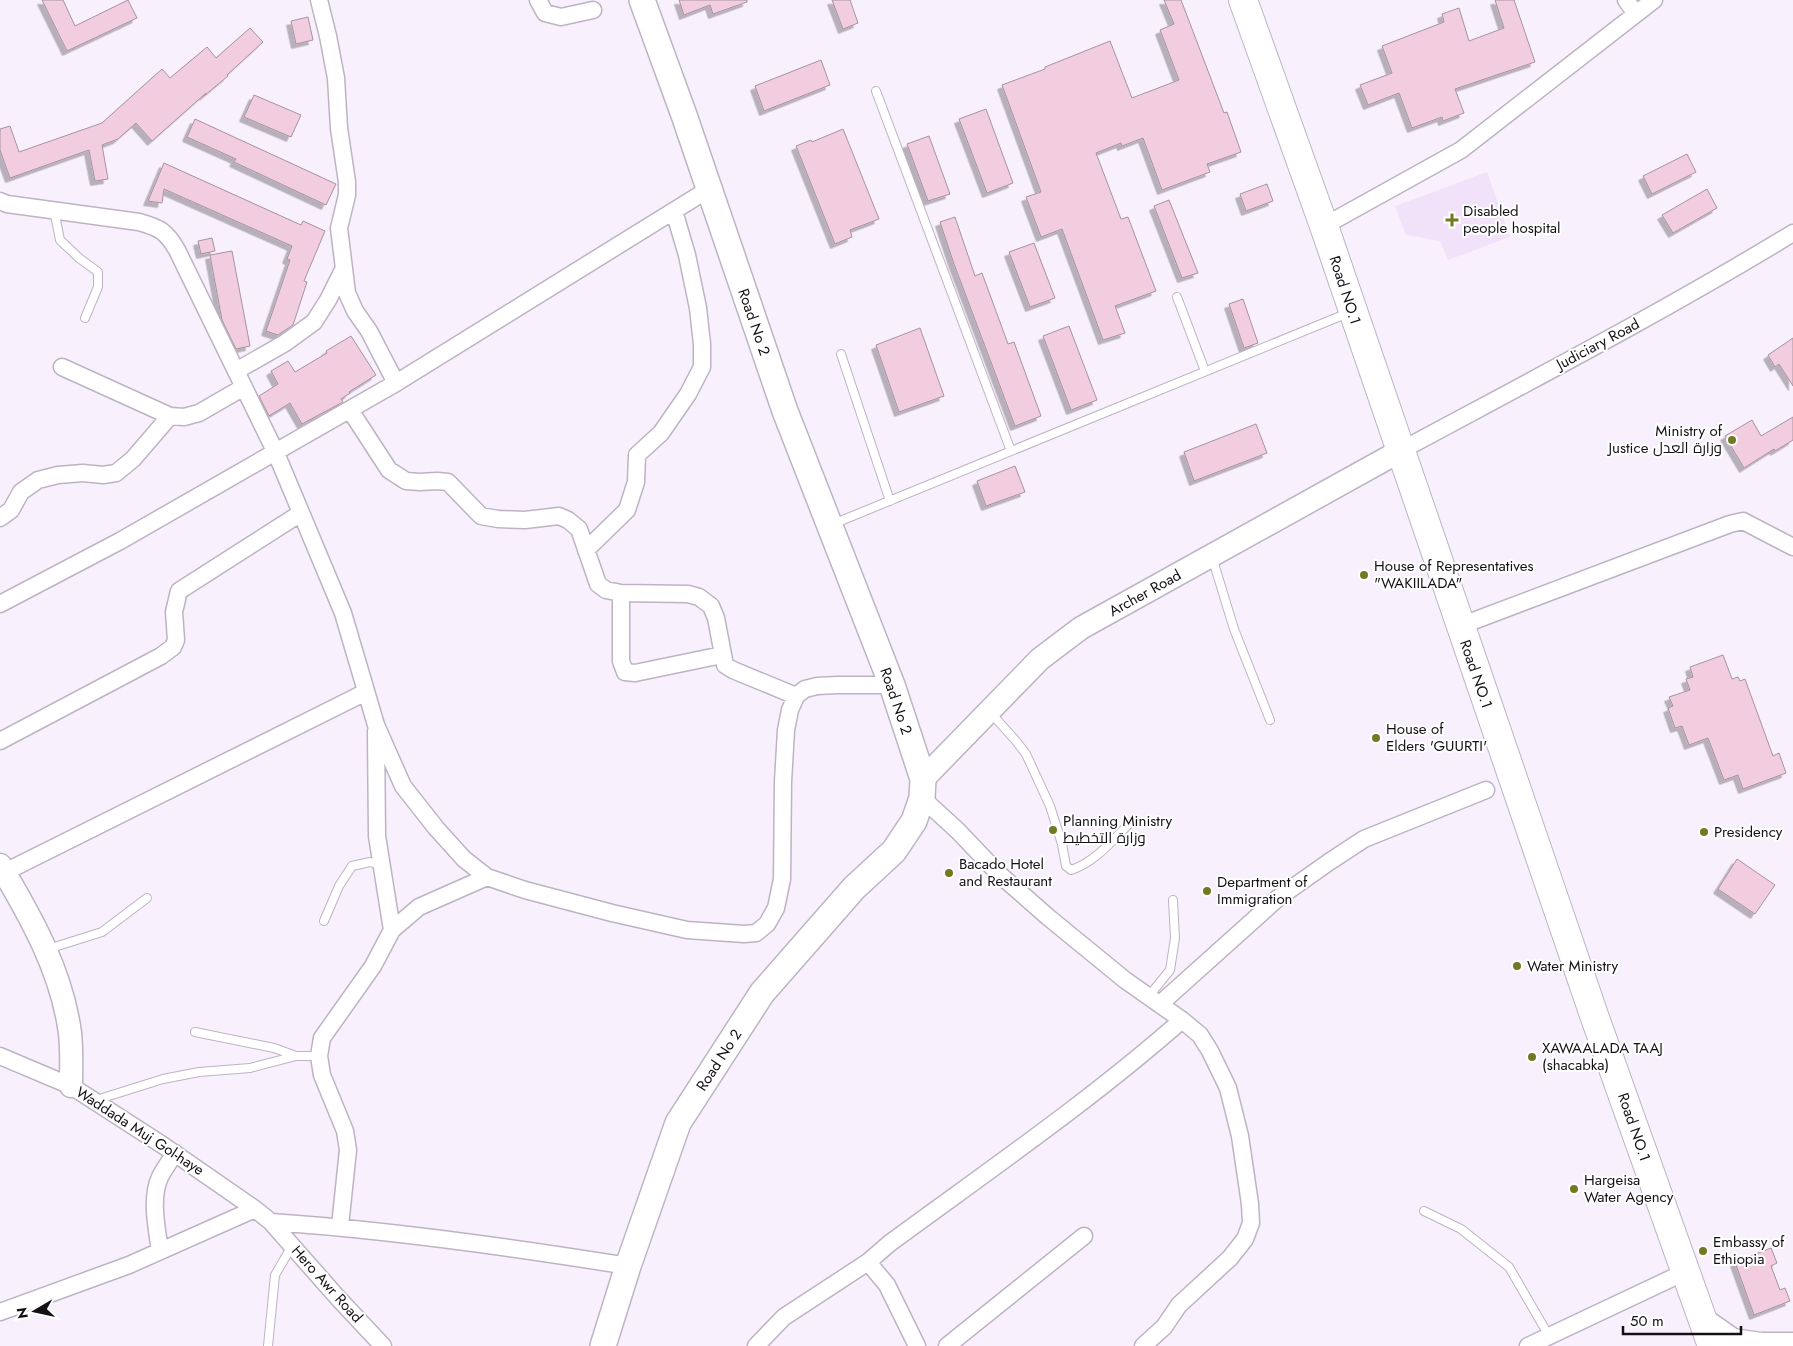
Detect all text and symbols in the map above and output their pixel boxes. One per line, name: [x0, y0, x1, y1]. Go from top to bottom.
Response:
place label: Disabled people hospital: [1463, 200, 1561, 239]
marker: Disabled people hospital: [1445, 213, 1459, 227]
street label: Road NO.1: [1324, 253, 1366, 327]
street label: Road No 2: [732, 285, 776, 359]
street label: Judiciary Road: [1551, 313, 1643, 376]
place label: Ministry of Justice وزارة العدل: [1607, 420, 1723, 459]
marker: Ministry of Justice وزارة العدل: [1726, 434, 1738, 446]
place label: House of Representatives "WAKIILADA": [1374, 555, 1533, 594]
street label: Archer Road: [1105, 564, 1185, 622]
marker: House of Representatives "WAKIILADA": [1358, 569, 1370, 581]
street label: Road NO.1: [1454, 637, 1498, 711]
street label: Road No 2: [874, 664, 918, 738]
place label: House of Elders 'GUURTI': [1386, 718, 1487, 757]
marker: House of Elders 'GUURTI': [1370, 732, 1382, 744]
place label: Planning Ministry وزارة التخطيط: [1063, 810, 1173, 849]
place label: Presidency: [1714, 821, 1783, 843]
marker: Planning Ministry وزارة التخطيط: [1047, 824, 1059, 836]
marker: Presidency: [1698, 826, 1710, 838]
place label: Bacado Hotel and Restaurant: [959, 853, 1052, 892]
marker: Bacado Hotel and Restaurant: [943, 867, 955, 879]
place label: Department of Immigration: [1217, 871, 1308, 910]
marker: Department of Immigration: [1201, 885, 1213, 897]
place label: Water Ministry: [1527, 955, 1619, 977]
marker: Water Ministry: [1511, 960, 1523, 972]
street label: Road No 2: [691, 1025, 747, 1095]
place label: XAWAALADA TAAJ (shacabka): [1542, 1037, 1663, 1076]
marker: XAWAALADA TAAJ (shacabka): [1526, 1051, 1538, 1063]
street label: Waddada Muj Gol-haye: [72, 1081, 209, 1181]
street label: Road NO.1: [1612, 1090, 1656, 1164]
place label: Hargeisa Water Agency: [1584, 1169, 1674, 1208]
marker: Hargeisa Water Agency: [1568, 1183, 1580, 1195]
place label: Embassy of Ethiopia: [1713, 1231, 1785, 1270]
street label: Hero Awr Road: [286, 1240, 368, 1328]
marker: Embassy of Ethiopia: [1697, 1245, 1709, 1257]
north arrow: [10, 1286, 60, 1336]
scale bar: [1623, 1304, 1740, 1336]
text: N: [11, 1306, 33, 1320]
text: 50 m: [1630, 1310, 1664, 1332]

